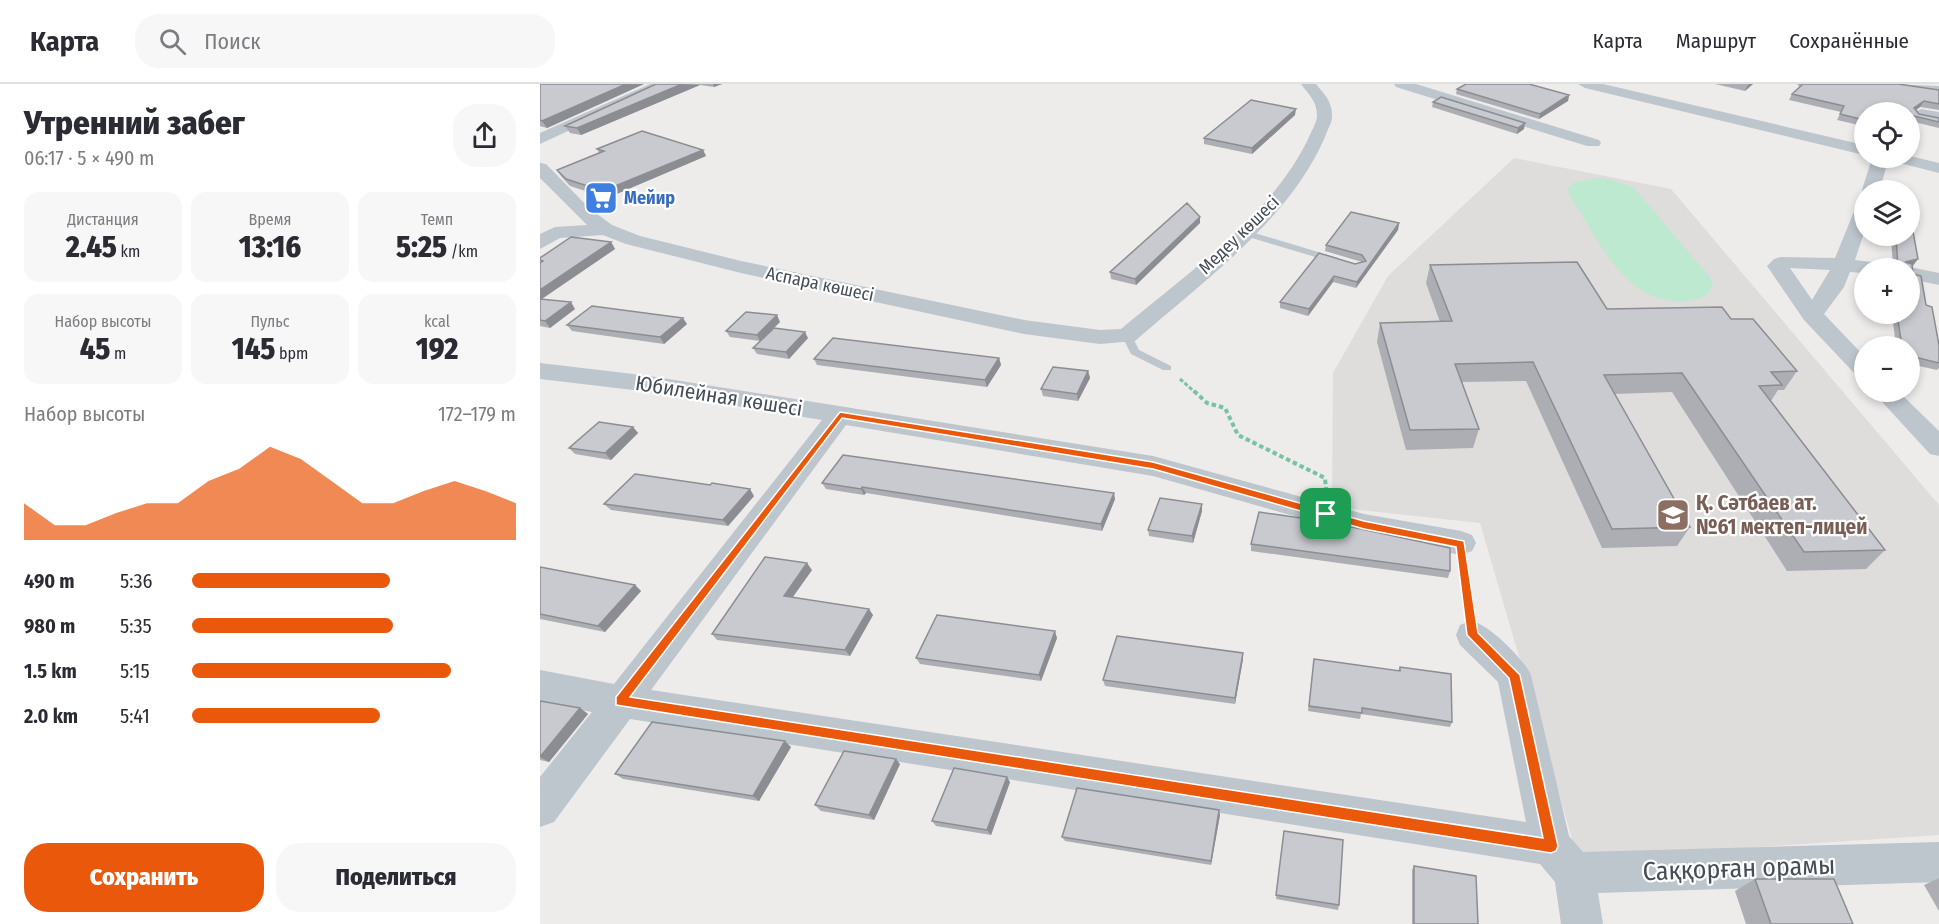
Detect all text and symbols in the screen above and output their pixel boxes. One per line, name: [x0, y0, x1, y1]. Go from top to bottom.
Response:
search box: [135, 14, 555, 68]
text: Карта: [30, 25, 99, 58]
icon: search: [156, 25, 189, 58]
text: Поиск: [204, 28, 261, 55]
text: Карта: [1593, 28, 1643, 54]
text: Маршрут: [1676, 28, 1756, 54]
text: Сохранённые: [1789, 28, 1909, 54]
map controls: [1854, 102, 1920, 402]
button: locate: [1854, 102, 1920, 168]
text: Утренний забег: [24, 103, 245, 143]
button: share: [453, 104, 516, 167]
text: 06:17 · 5 × 490 m: [24, 146, 154, 170]
supermarket icon: Мейир: [583, 180, 619, 216]
button: layers: [1854, 180, 1920, 246]
place label: Мейир: [624, 187, 675, 209]
street label: Медеу көшесі: [1194, 191, 1284, 279]
text: Дистанция: [67, 210, 139, 229]
text: Время: [249, 210, 291, 229]
text: Темп: [421, 210, 453, 229]
text: 2.45: [66, 229, 117, 265]
text: 13:16: [239, 229, 301, 265]
text: 5:25: [396, 229, 447, 265]
text: km: [117, 242, 140, 261]
text: /km: [447, 242, 478, 261]
button: +: [1854, 258, 1920, 324]
street label: Аспара көшесі: [764, 262, 876, 306]
text: Набор высоты: [55, 312, 151, 331]
text: Пульс: [250, 312, 290, 331]
text: kcal: [424, 312, 450, 331]
text: 45: [80, 331, 110, 367]
text: 145: [232, 331, 275, 367]
text: 192: [416, 331, 458, 367]
button: −: [1854, 336, 1920, 402]
text: m: [110, 344, 126, 363]
text: bpm: [275, 344, 308, 363]
street label: Юбилейная көшесі: [634, 370, 804, 422]
text: Набор высоты: [24, 402, 145, 426]
text: 172–179 m: [438, 402, 516, 426]
pin: [1300, 488, 1351, 539]
place label: Қ. Сәтбаев ат. №61 мектеп-лицей: [1696, 490, 1868, 540]
icon: arrive: [1309, 497, 1342, 530]
school or university icon: Қ. Сәтбаев ат. №61 мектеп-лицей: [1655, 497, 1691, 533]
text: 490 m: [24, 569, 75, 593]
text: 5:36: [120, 569, 153, 593]
text: 980 m: [24, 614, 75, 638]
text: 5:35: [120, 614, 152, 638]
text: 1.5 km: [24, 659, 77, 683]
text: 5:15: [120, 659, 150, 683]
text: 2.0 km: [24, 704, 78, 728]
text: 5:41: [120, 704, 150, 728]
button: Сохранить: [24, 843, 264, 912]
button: Поделиться: [276, 843, 516, 912]
street label: Саққорған орамы: [1642, 850, 1836, 887]

